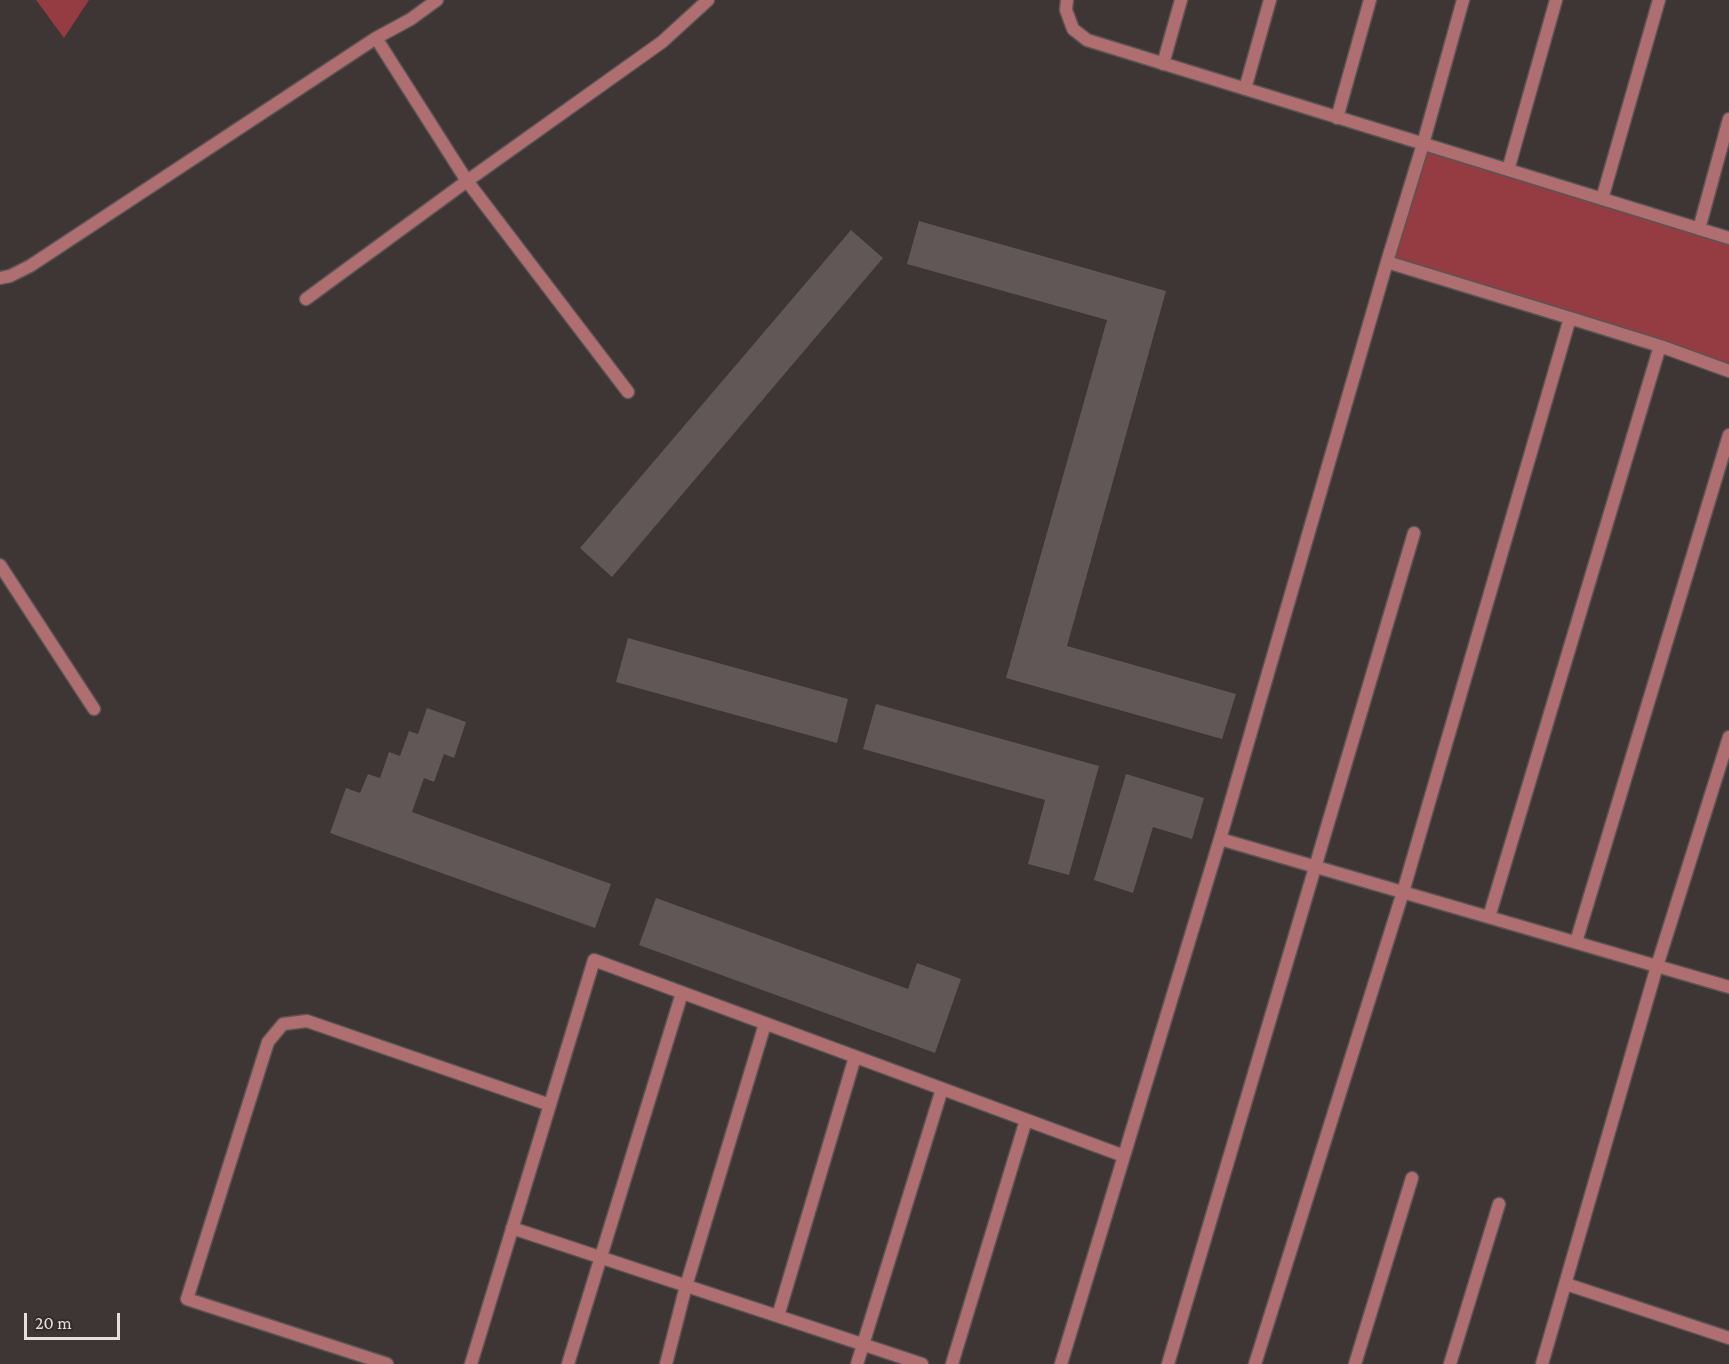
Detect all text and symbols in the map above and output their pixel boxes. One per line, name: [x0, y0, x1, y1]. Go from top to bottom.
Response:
scale bar: [27, 1301, 123, 1339]
text: 20 m: [35, 1313, 72, 1333]

